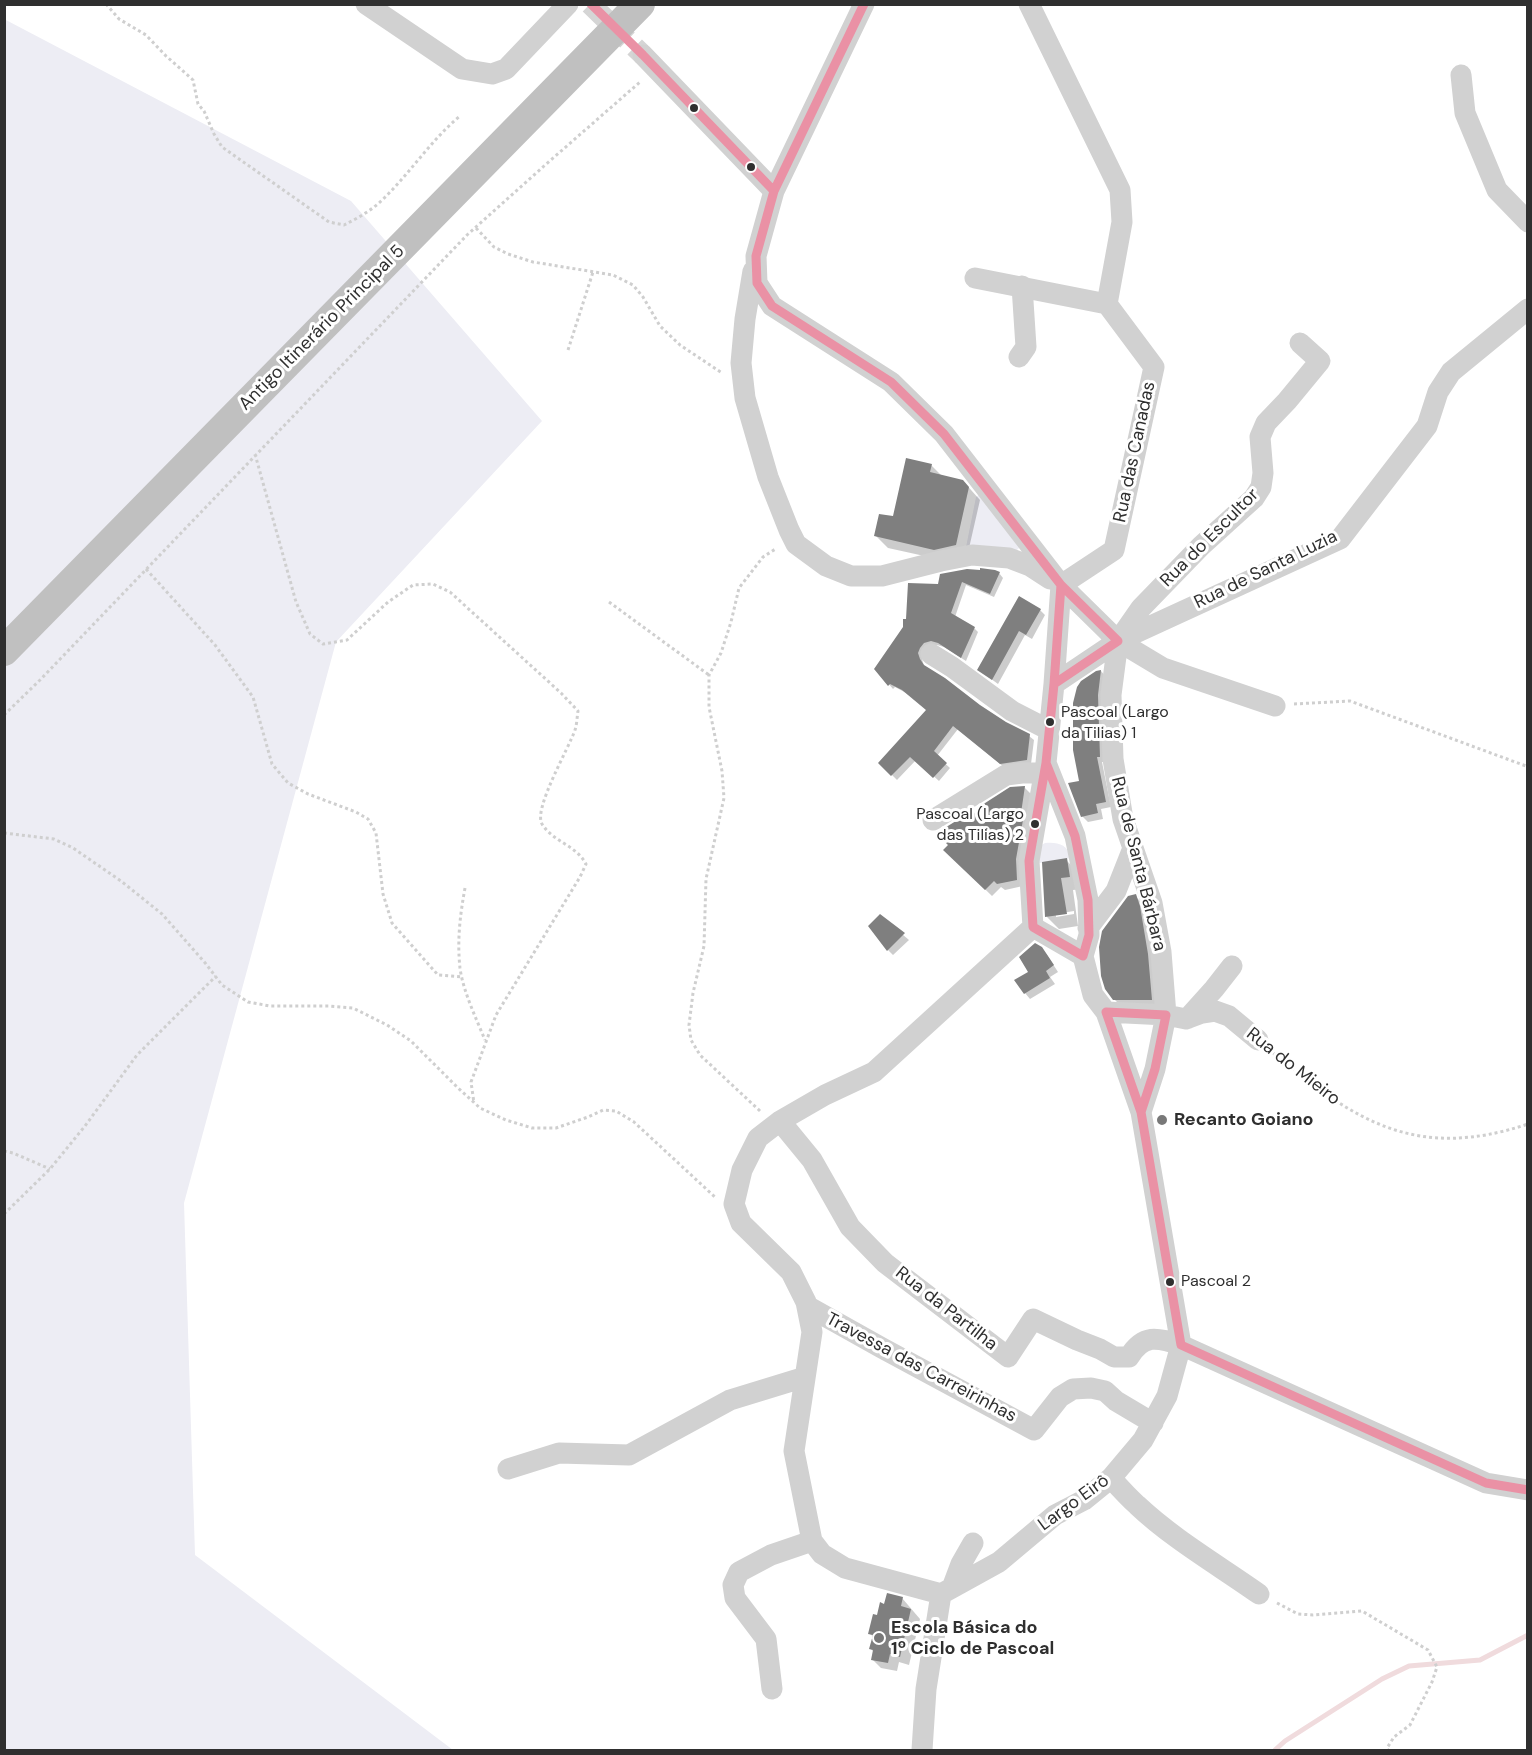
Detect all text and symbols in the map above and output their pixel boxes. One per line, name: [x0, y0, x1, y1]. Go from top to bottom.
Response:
unlabelled marker: [688, 102, 700, 114]
unlabelled marker: [745, 161, 757, 173]
street label: Antigo Itinerário Principal 5: [235, 241, 409, 415]
street label: Rua das Canadas: [1110, 380, 1160, 524]
street label: Rua do Escultor: [1156, 484, 1264, 592]
street label: Rua de Santa Luzia: [1191, 526, 1341, 614]
place label: Pascoal (Largo da Tilias) 1: [1061, 703, 1169, 741]
marker: Pascoal (Largo da Tilias) 1: [1044, 716, 1056, 728]
street label: Rua de Santa Bárbara: [1106, 775, 1170, 953]
place label: Pascoal (Largo das Tilias) 2: [916, 805, 1024, 843]
marker: Pascoal (Largo das Tilias) 2: [1029, 818, 1041, 830]
street label: Rua do Mieiro: [1242, 1024, 1344, 1110]
place label: Recanto Goiano: [1174, 1109, 1314, 1131]
marker: Recanto Goiano: [1155, 1113, 1169, 1127]
street label: Rua da Partilha: [891, 1262, 1001, 1356]
place label: Pascoal 2: [1181, 1272, 1251, 1292]
marker: Pascoal 2: [1164, 1276, 1176, 1288]
street label: Travessa das Carreirinhas: [822, 1309, 1020, 1427]
street label: Largo Eirô: [1034, 1470, 1114, 1536]
place label: Escola Básica do 1º Ciclo de Pascoal: [891, 1617, 1054, 1660]
marker: Escola Básica do 1º Ciclo de Pascoal: [872, 1631, 886, 1645]

